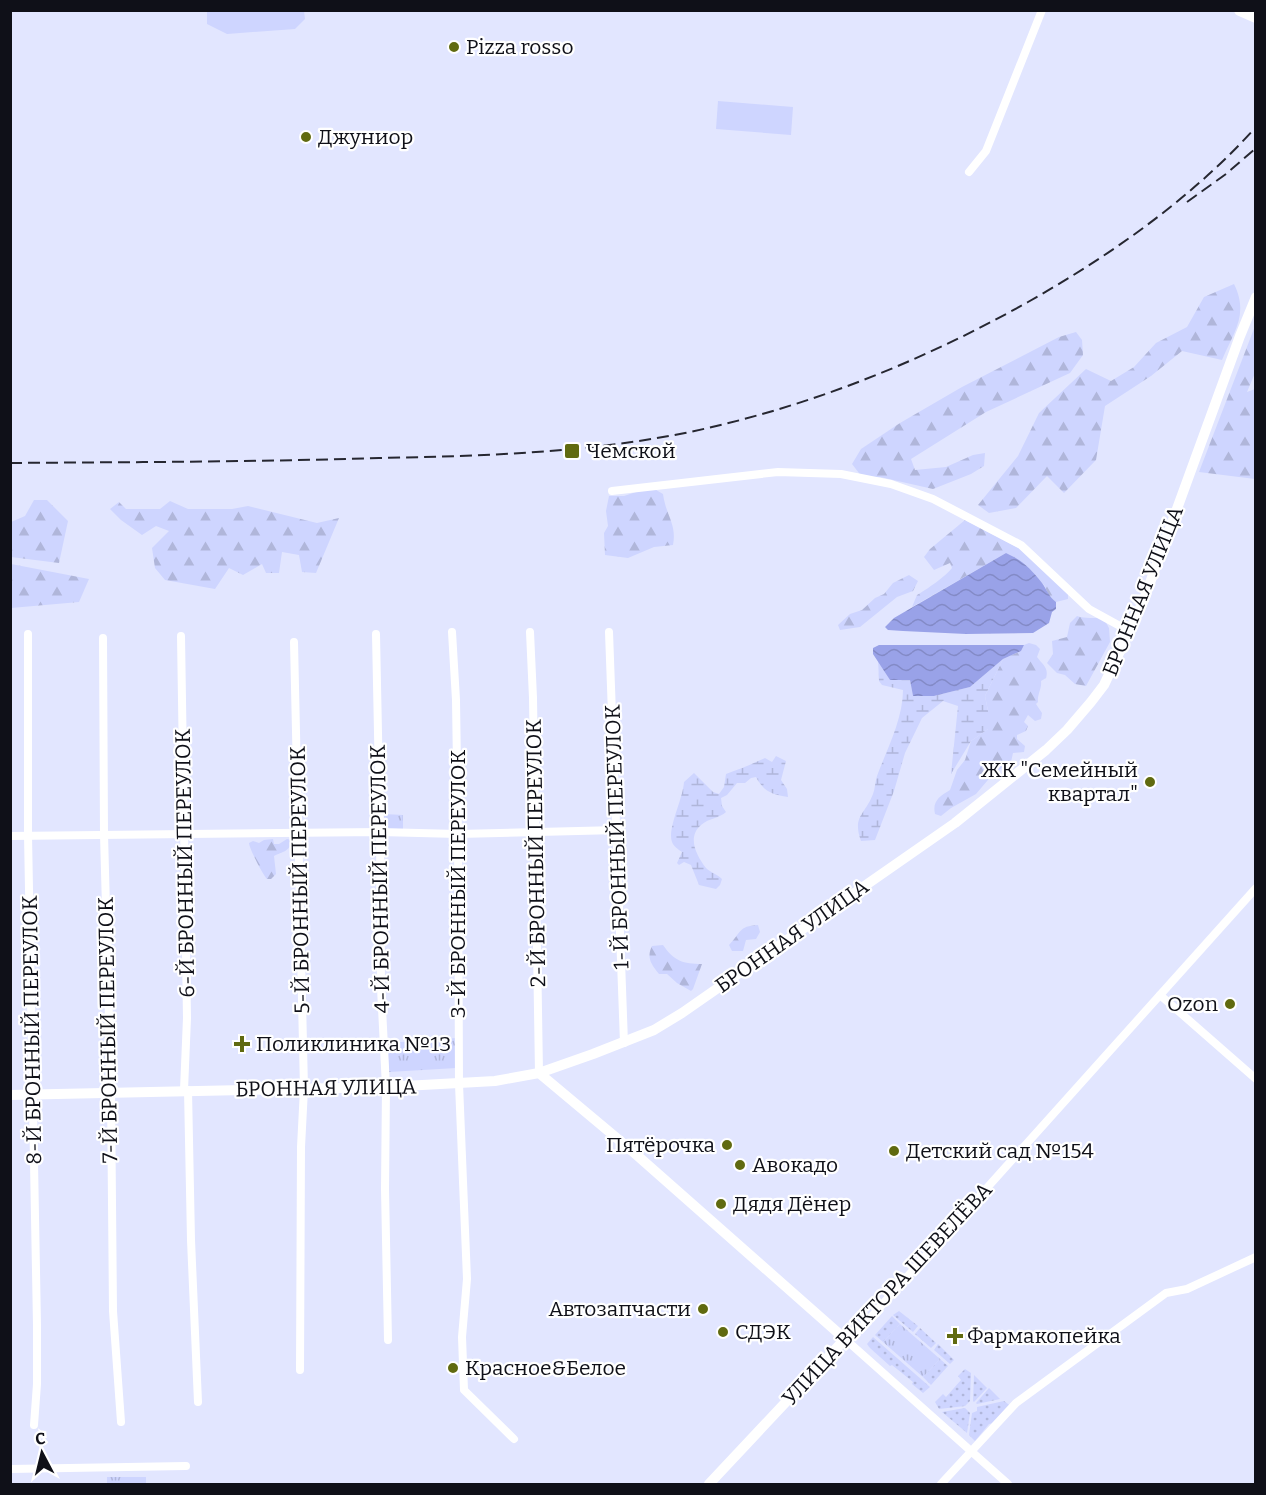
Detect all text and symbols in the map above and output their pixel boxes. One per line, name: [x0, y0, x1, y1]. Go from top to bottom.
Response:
place label: Pizza rosso: [466, 34, 573, 60]
marker: Pizza rosso: [447, 40, 461, 54]
place label: Джуниор: [318, 124, 413, 150]
marker: Джуниор: [299, 130, 313, 144]
place label: Чемской: [586, 438, 676, 464]
marker: Чемской: [563, 442, 581, 460]
street label: БРОННАЯ УЛИЦА: [1097, 502, 1189, 680]
street label: 1-Й БРОННЫЙ ПЕРЕУЛОК: [599, 704, 635, 970]
street label: 2-Й БРОННЫЙ ПЕРЕУЛОК: [521, 719, 551, 987]
street label: 6-Й БРОННЫЙ ПЕРЕУЛОК: [170, 728, 200, 998]
street label: 4-Й БРОННЫЙ ПЕРЕУЛОК: [365, 744, 395, 1014]
street label: 5-Й БРОННЫЙ ПЕРЕУЛОК: [285, 746, 315, 1014]
street label: 3-Й БРОННЫЙ ПЕРЕУЛОК: [445, 750, 471, 1018]
place label: ЖК "Семейный квартал": [981, 757, 1138, 807]
marker: ЖК "Семейный квартал": [1143, 775, 1157, 789]
street label: БРОННАЯ УЛИЦА: [710, 873, 874, 999]
street label: 8-Й БРОННЫЙ ПЕРЕУЛОК: [17, 895, 47, 1165]
street label: 7-Й БРОННЫЙ ПЕРЕУЛОК: [93, 896, 123, 1163]
place label: Ozon: [1167, 991, 1218, 1017]
marker: Ozon: [1223, 997, 1237, 1011]
place label: Поликлиника №13: [256, 1031, 451, 1057]
marker: Поликлиника №13: [233, 1035, 251, 1053]
street label: БРОННАЯ УЛИЦА: [235, 1073, 417, 1103]
place label: Пятёрочка: [606, 1132, 715, 1158]
marker: Пятёрочка: [720, 1138, 734, 1152]
place label: Детский сад №154: [906, 1138, 1094, 1164]
marker: Детский сад №154: [887, 1144, 901, 1158]
place label: Авокадо: [752, 1152, 838, 1178]
marker: Авокадо: [733, 1158, 747, 1172]
street label: УЛИЦА ВИКТОРА ШЕВЕЛЁВА: [777, 1177, 997, 1411]
place label: Дядя Дёнер: [733, 1191, 851, 1217]
marker: Дядя Дёнер: [714, 1197, 728, 1211]
place label: Автозапчасти: [548, 1296, 691, 1322]
marker: Автозапчасти: [696, 1302, 710, 1316]
place label: СДЭК: [735, 1319, 791, 1345]
place label: Фармакопейка: [967, 1323, 1121, 1349]
marker: СДЭК: [716, 1325, 730, 1339]
marker: Фармакопейка: [948, 1329, 962, 1343]
place label: Красное&Белое: [465, 1355, 626, 1381]
marker: Красное&Белое: [446, 1361, 460, 1375]
north arrow: [12, 1423, 72, 1483]
text: С: [34, 1429, 46, 1449]

